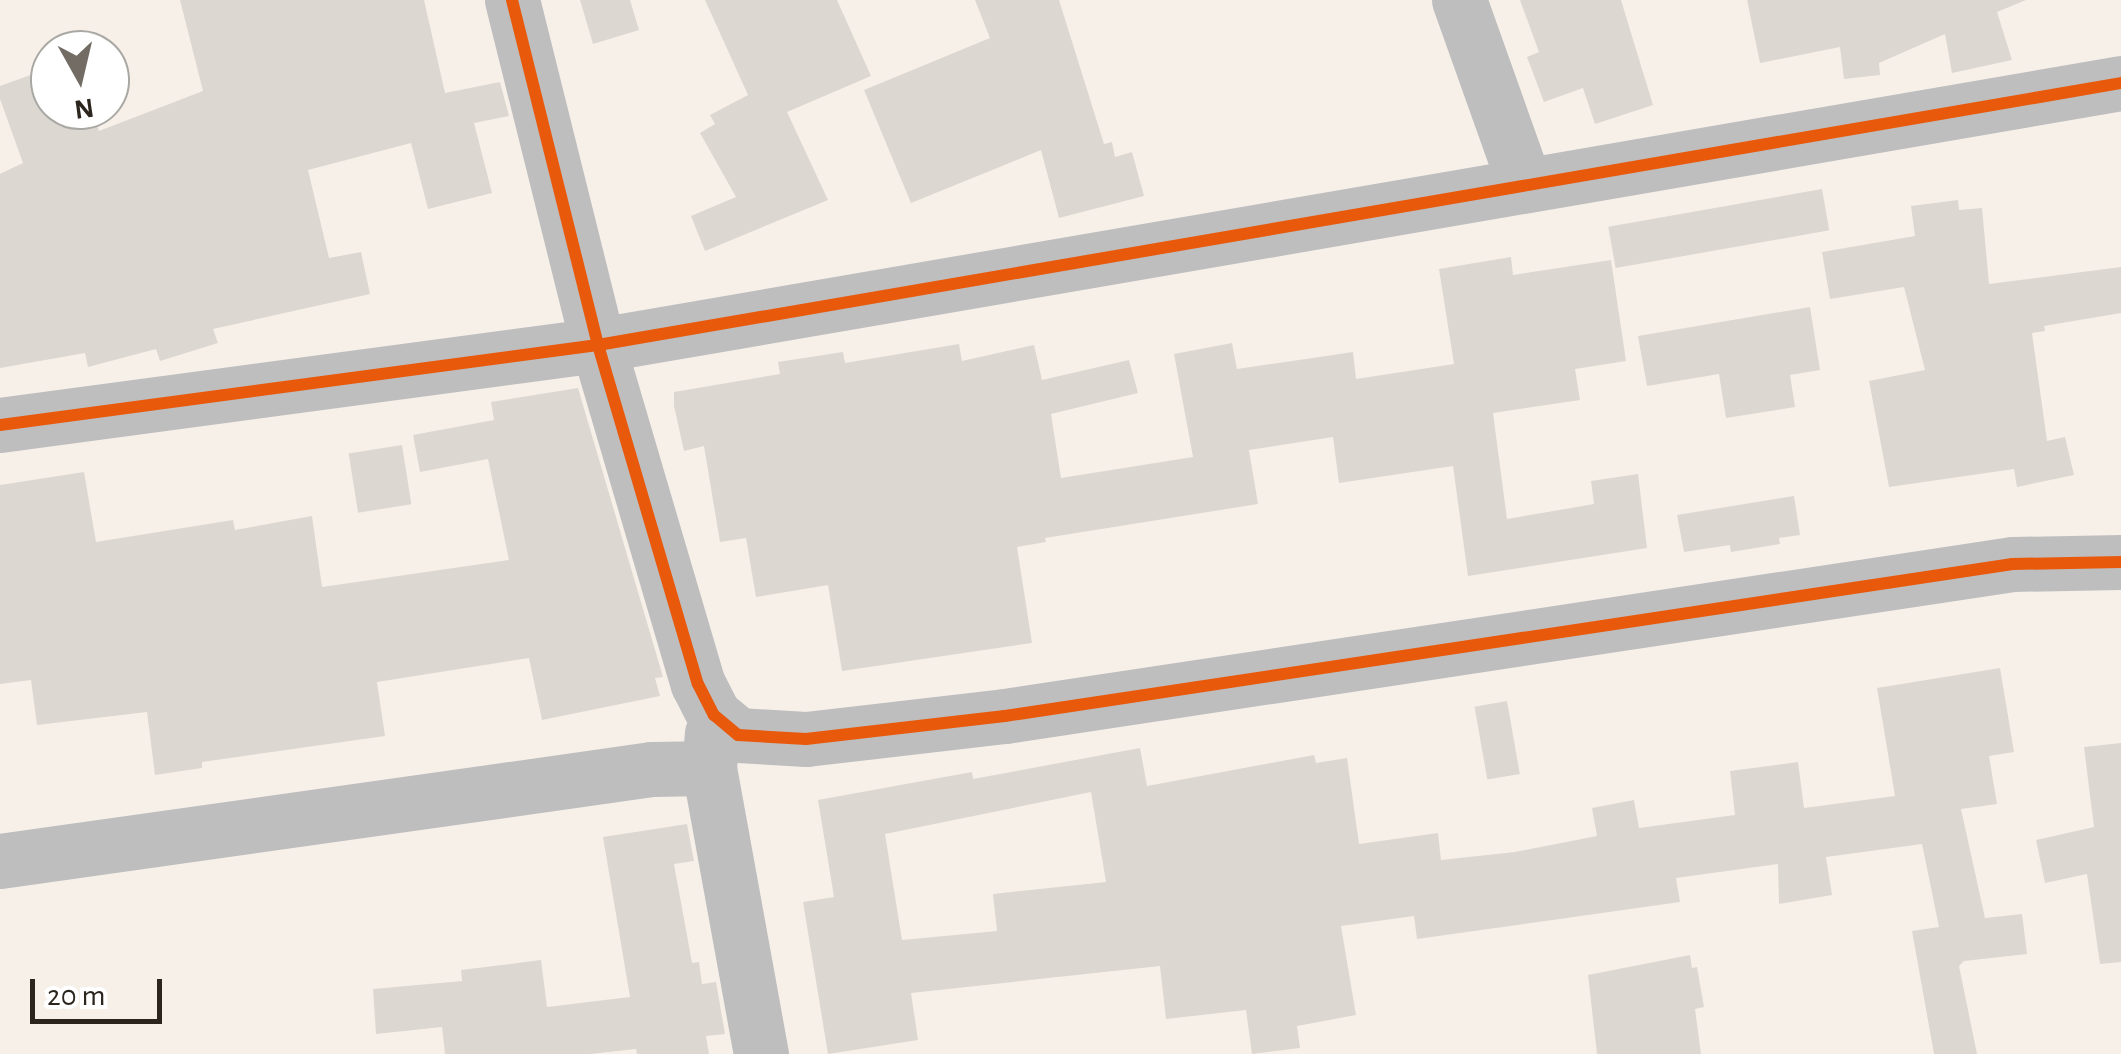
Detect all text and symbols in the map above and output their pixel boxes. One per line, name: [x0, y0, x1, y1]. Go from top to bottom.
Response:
north arrow: [30, 30, 130, 130]
text: N: [72, 93, 95, 123]
scale bar: [35, 959, 168, 1021]
text: 20 m: [47, 981, 105, 1011]

